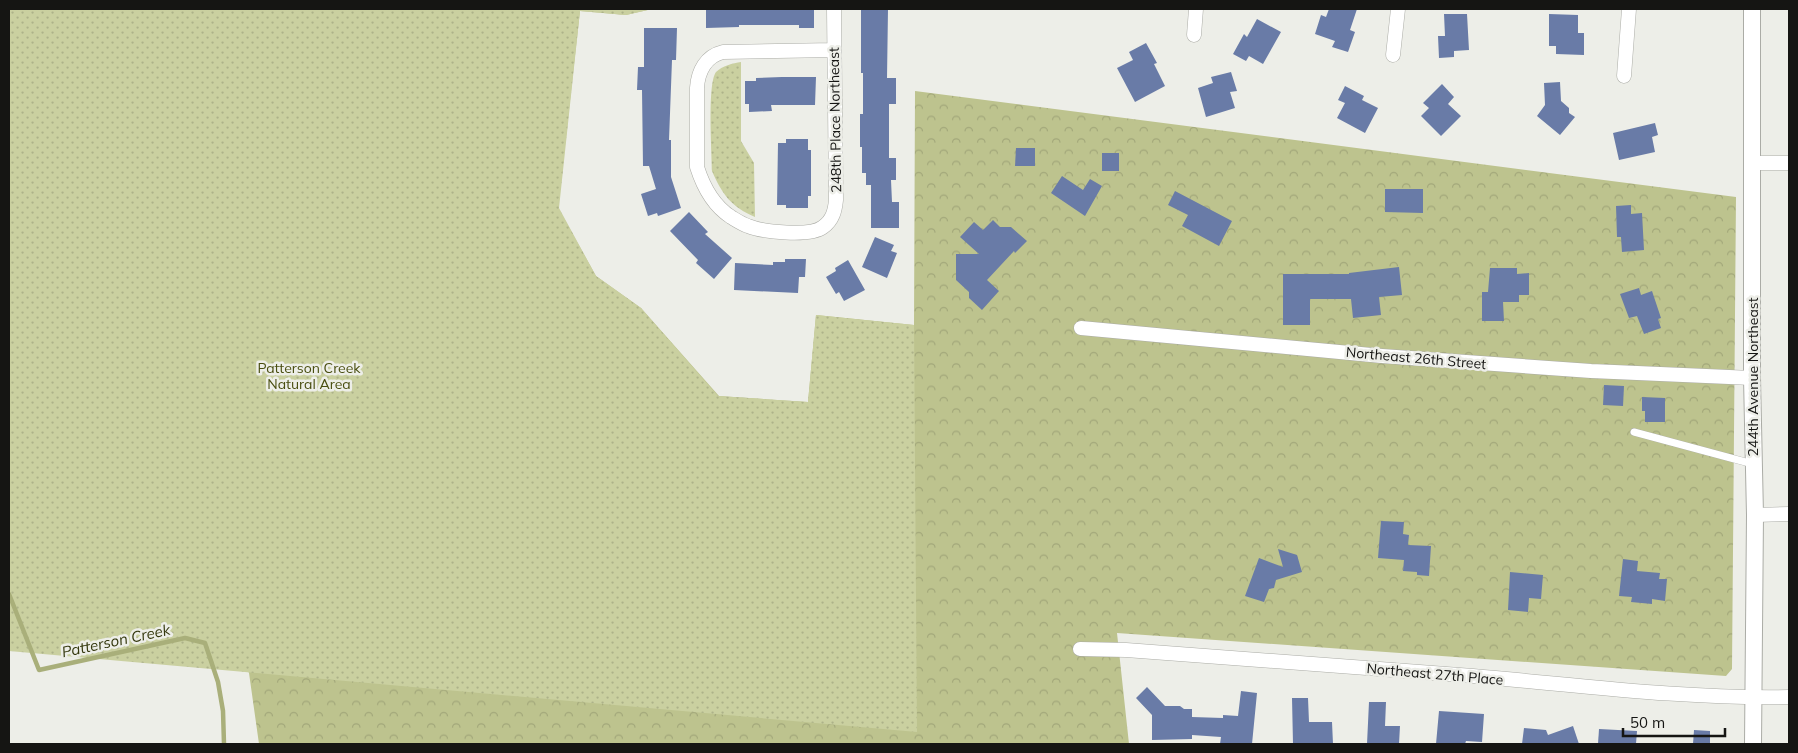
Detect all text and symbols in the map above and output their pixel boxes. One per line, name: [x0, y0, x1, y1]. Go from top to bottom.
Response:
street label: 248th Place Northeast: [825, 47, 845, 193]
street label: 244th Avenue Northeast: [1744, 297, 1762, 457]
street label: Northeast 26th Street: [1345, 343, 1487, 373]
park label: Patterson Creek Natural Area: [257, 359, 361, 393]
water label: Patterson Creek: [60, 619, 173, 661]
street label: Northeast 27th Place: [1366, 659, 1504, 689]
scale bar: [1623, 706, 1726, 738]
text: 50 m: [1630, 713, 1665, 732]

